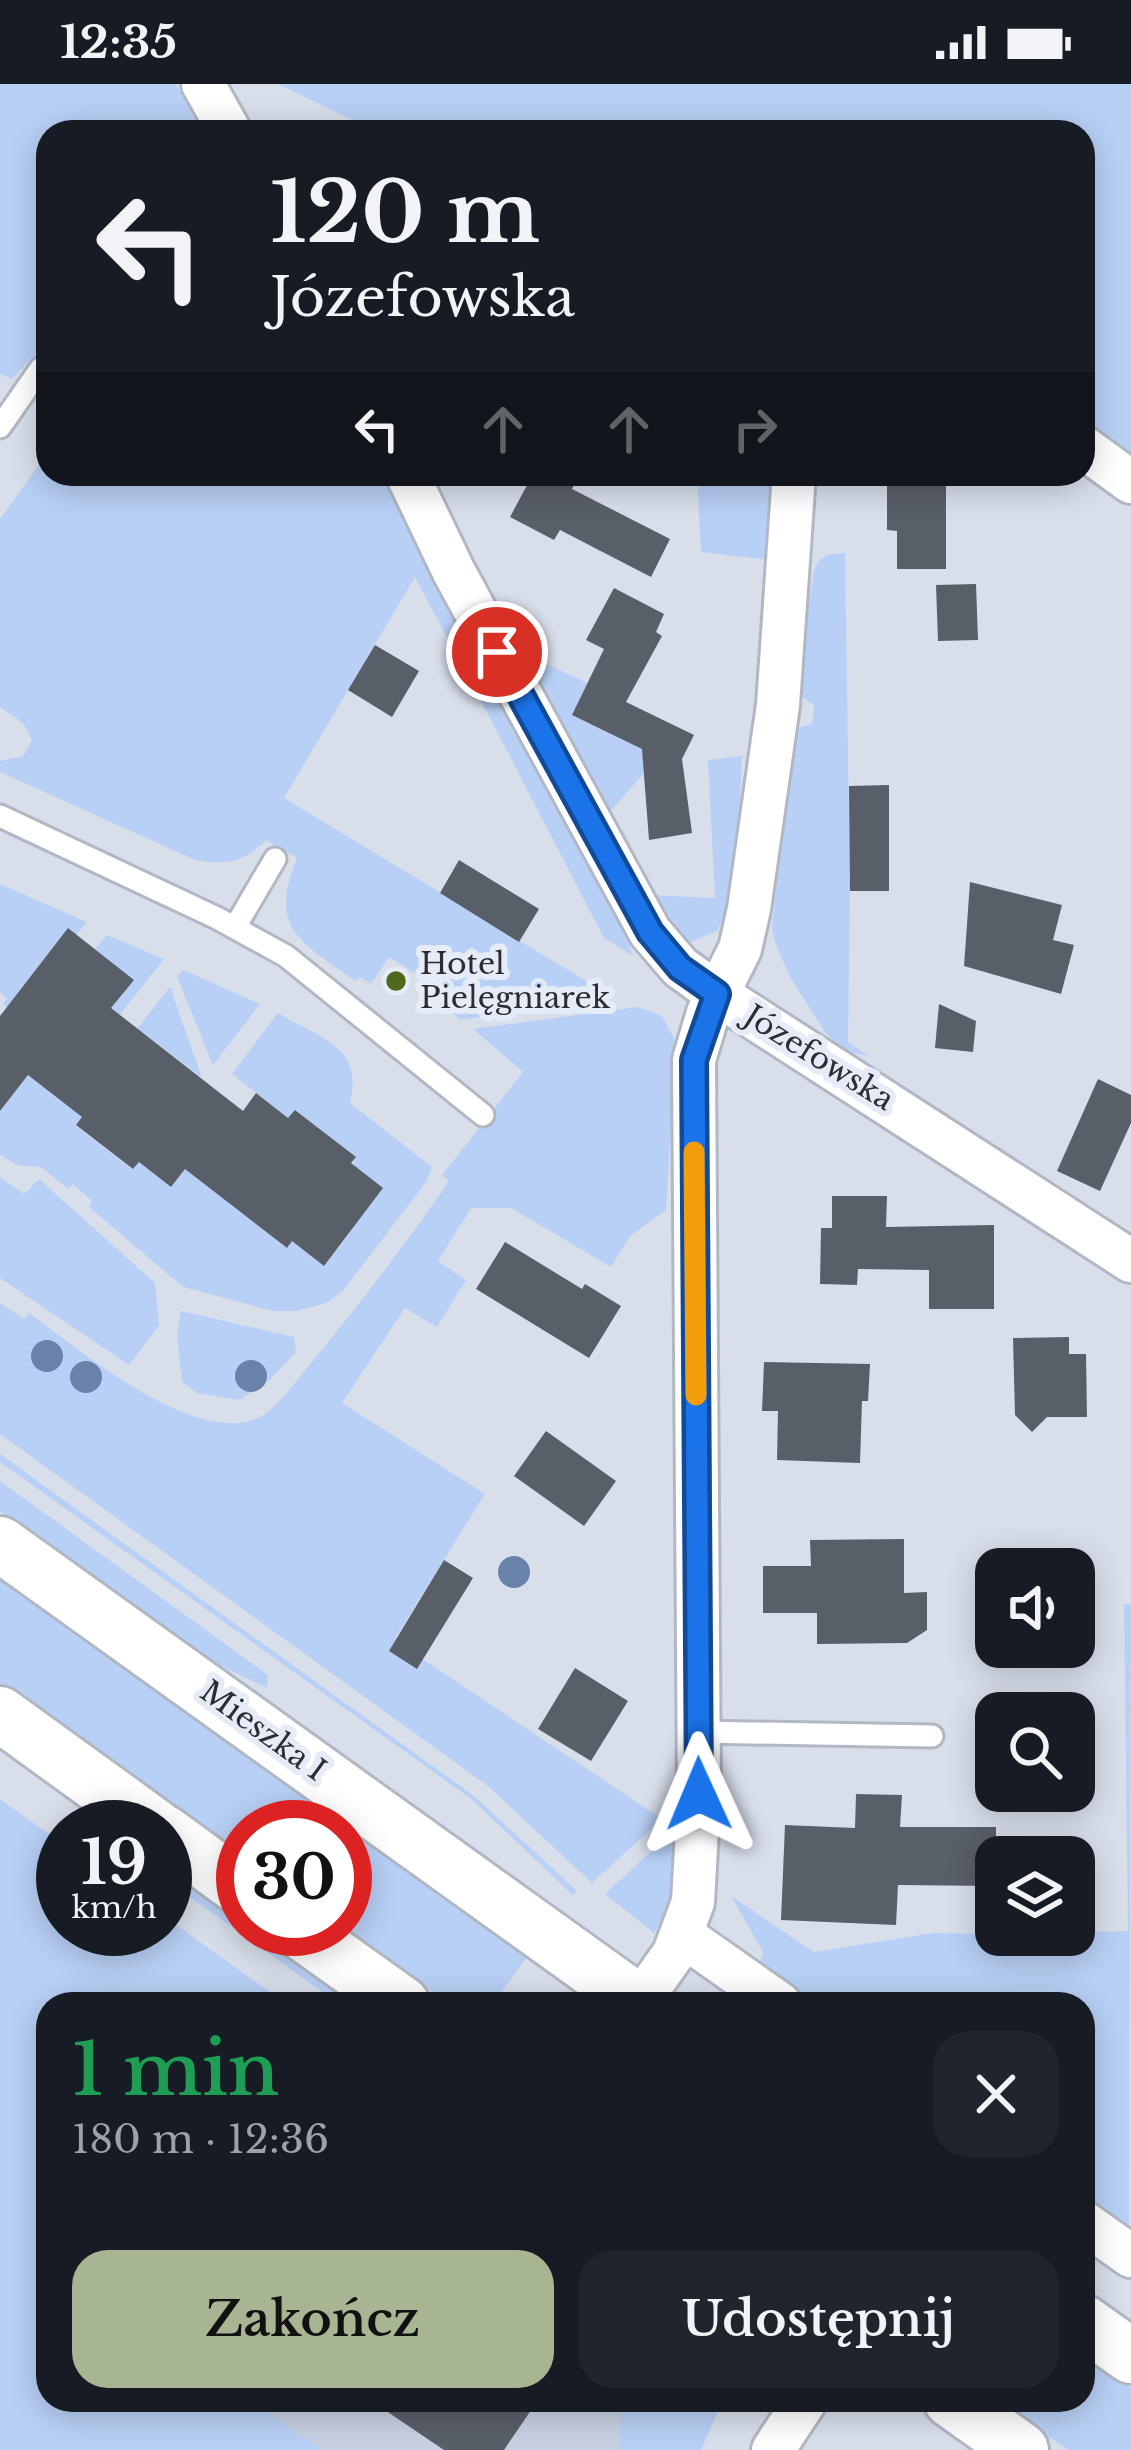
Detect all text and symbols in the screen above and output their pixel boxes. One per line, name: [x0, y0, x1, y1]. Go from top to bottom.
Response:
text: 12:35: [60, 14, 177, 70]
text: 120 m: [270, 161, 540, 265]
icon: left: [72, 168, 228, 324]
text: Józefowska: [270, 264, 575, 331]
icon: left: [344, 396, 410, 462]
icon: ahead: [470, 396, 536, 462]
icon: ahead: [596, 396, 662, 462]
icon: right: [722, 396, 788, 462]
pin: [446, 601, 548, 703]
icon: arrive: [464, 619, 530, 685]
place label: Hotel Pielęgniarek: [420, 945, 611, 1016]
marker: Hotel Pielęgniarek: [383, 968, 409, 994]
street label: Józefowska: [734, 995, 901, 1118]
map controls: [975, 1548, 1095, 1956]
button: sound: [975, 1548, 1095, 1668]
street label: Mieszka I: [193, 1673, 333, 1789]
button: search: [975, 1692, 1095, 1812]
position arrow: [636, 1731, 762, 1857]
speed limit sign: 30: [216, 1800, 372, 1956]
text: 19: [81, 1826, 147, 1900]
button: layers: [975, 1836, 1095, 1956]
text: km/h: [71, 1889, 157, 1926]
text: 1 min: [72, 2025, 279, 2114]
button: close: [933, 2031, 1059, 2157]
text: 180 m · 12:36: [72, 2115, 329, 2164]
button: Zakończ: [72, 2250, 554, 2388]
button: Udostępnij: [578, 2250, 1059, 2388]

